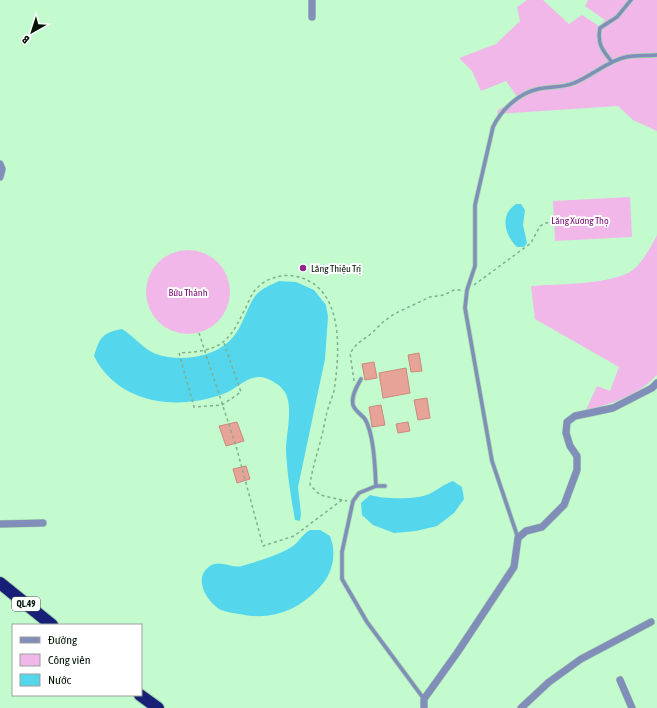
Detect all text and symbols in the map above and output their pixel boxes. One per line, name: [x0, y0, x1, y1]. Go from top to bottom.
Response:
north arrow: [12, 12, 52, 52]
text: B: [19, 33, 32, 46]
park label: Lăng Xương Thọ: [551, 215, 609, 226]
marker: Lăng Thiệu Trị: [298, 263, 308, 273]
place label: Lăng Thiệu Trị: [311, 263, 361, 274]
park label: Bửu Thành: [168, 287, 208, 298]
road number: QL.49: [12, 597, 40, 611]
legend: [12, 624, 142, 696]
text: Đường: [48, 633, 78, 647]
text: Công viên: [48, 653, 91, 667]
text: Nước: [48, 673, 72, 687]

